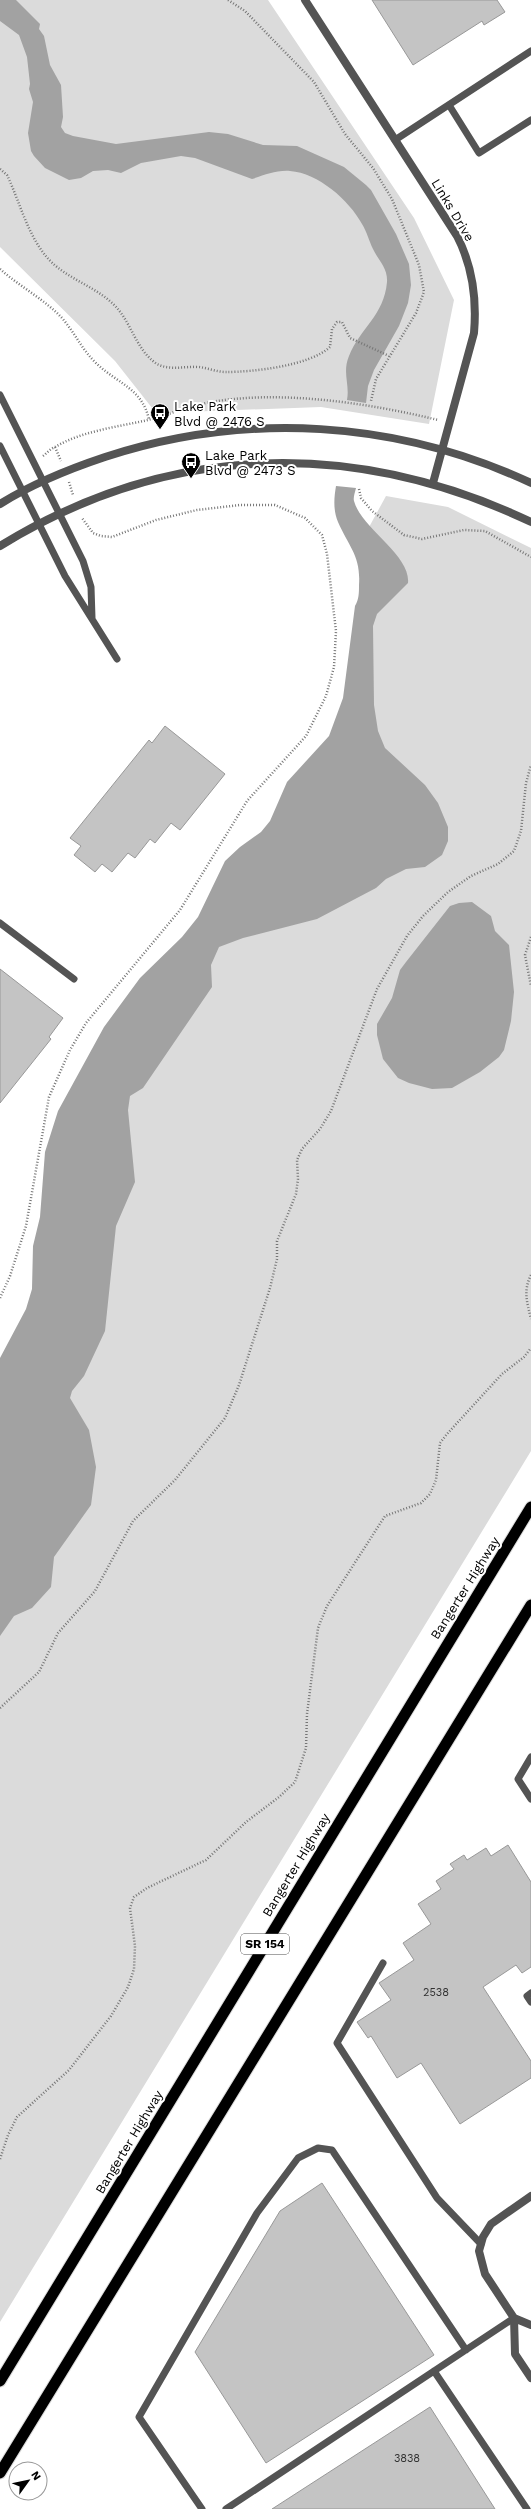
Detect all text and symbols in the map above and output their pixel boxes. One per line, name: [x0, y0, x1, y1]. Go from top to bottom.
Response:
street label: Links Drive: [429, 176, 477, 244]
place label: Lake Park Blvd @ 2476 S: [174, 399, 265, 429]
bus stop icon: Lake Park Blvd @ 2476 S: [149, 402, 171, 430]
place label: Lake Park Blvd @ 2473 S: [205, 448, 296, 478]
bus stop icon: Lake Park Blvd @ 2473 S: [180, 451, 202, 479]
street label: Bangerter Highway: [427, 1534, 503, 1642]
street label: Bangerter Highway: [259, 1810, 333, 1919]
road number: SR 154: [241, 1934, 289, 1954]
house number: 2538: [423, 1986, 449, 1999]
street label: Bangerter Highway: [92, 2087, 166, 2196]
house number: 3838: [394, 2452, 420, 2465]
north arrow: [8, 2461, 48, 2501]
text: N: [28, 2469, 44, 2483]

